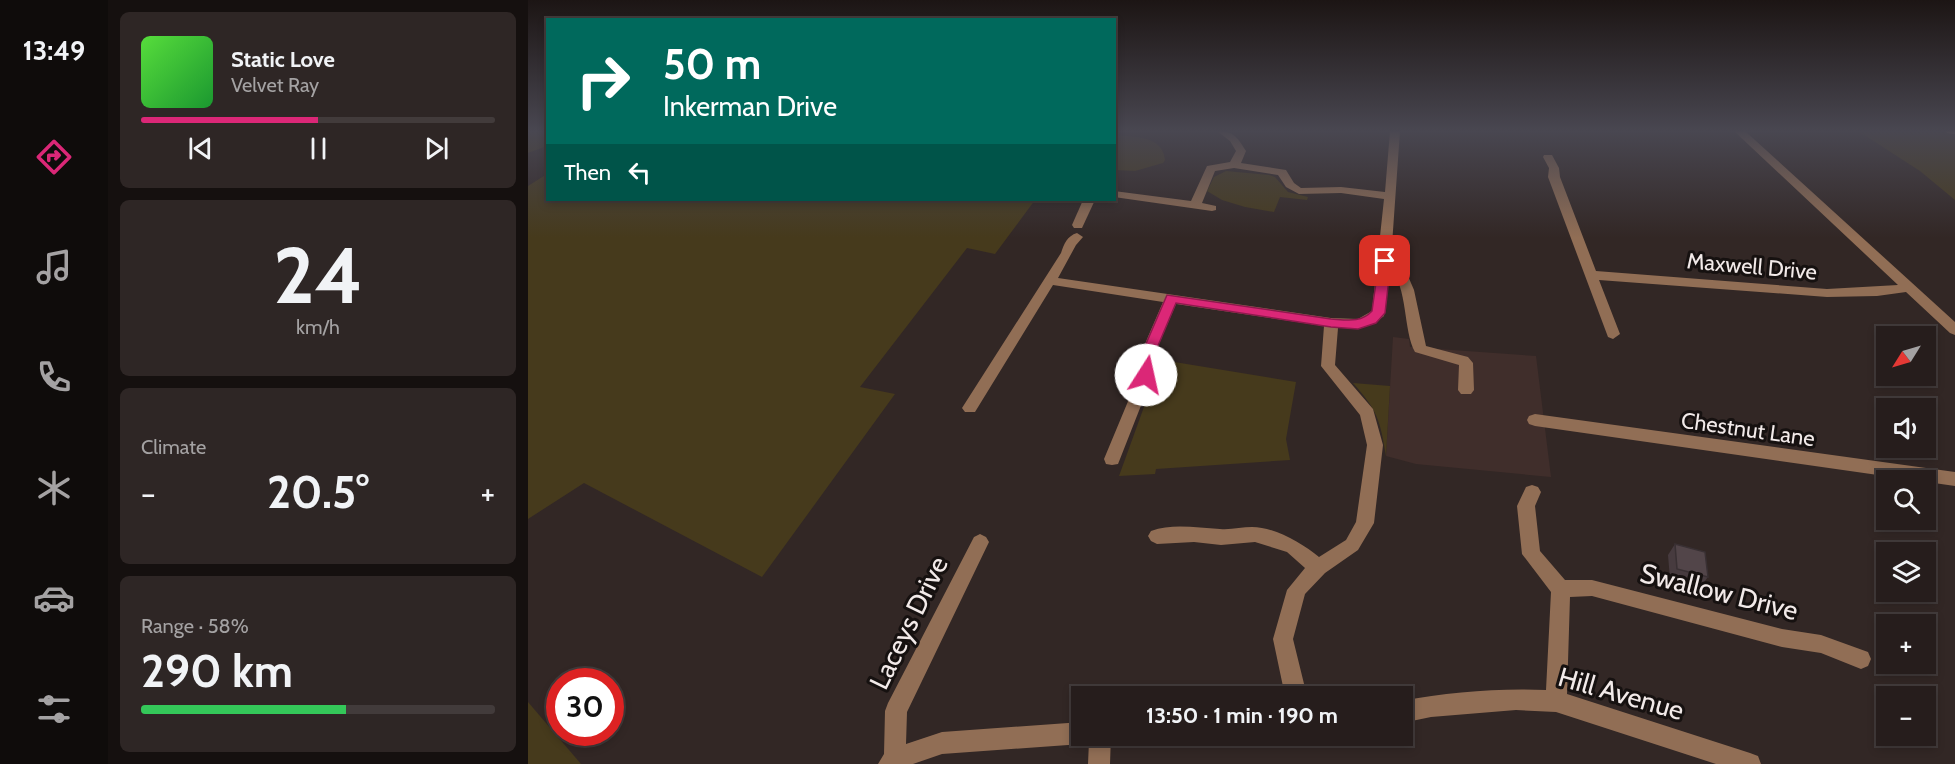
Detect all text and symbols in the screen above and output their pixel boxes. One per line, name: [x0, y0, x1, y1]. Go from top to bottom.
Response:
text: 13:49: [23, 34, 85, 67]
text: 50 m: [663, 38, 761, 90]
icon: right: [564, 42, 642, 120]
text: Static Love: [231, 46, 335, 73]
text: Velvet Ray: [231, 73, 319, 97]
text: Inkerman Drive: [663, 90, 837, 123]
icon: previous: [184, 132, 217, 165]
icon: pause: [302, 132, 335, 165]
icon: next: [420, 132, 453, 165]
icon: directions: [33, 136, 75, 178]
icon: left: [623, 156, 656, 189]
text: Then: [564, 159, 611, 186]
text: 24: [273, 228, 363, 323]
pin: [1359, 235, 1410, 286]
icon: arrive: [1368, 244, 1401, 277]
icon: music: [33, 246, 75, 288]
street label: Maxwell Drive: [1686, 247, 1818, 286]
text: km/h: [296, 315, 340, 339]
north arrow: [1876, 326, 1936, 386]
map controls: [1876, 326, 1936, 746]
position arrow: [1114, 343, 1178, 407]
icon: phone: [33, 356, 75, 398]
button: sound: [1876, 398, 1936, 458]
street label: Chestnut Lane: [1679, 407, 1816, 452]
text: Climate: [141, 435, 206, 459]
text: 20.5°: [267, 465, 369, 519]
icon: climate: [33, 467, 75, 509]
button: search: [1876, 470, 1936, 530]
text: −: [141, 473, 156, 513]
text: +: [480, 473, 495, 513]
button: layers: [1876, 542, 1936, 602]
street label: Laceys Drive: [862, 551, 955, 695]
street label: Swallow Drive: [1637, 556, 1802, 627]
icon: car: [33, 577, 75, 619]
text: Range · 58%: [141, 614, 249, 638]
button: +: [1876, 614, 1936, 674]
text: 290 km: [141, 644, 293, 698]
street label: Hill Avenue: [1555, 660, 1688, 727]
speed limit sign: 30: [546, 668, 624, 746]
button: −: [1876, 686, 1936, 746]
icon: filters: [33, 688, 75, 730]
text: 13:50 · 1 min · 190 m: [1146, 702, 1338, 729]

